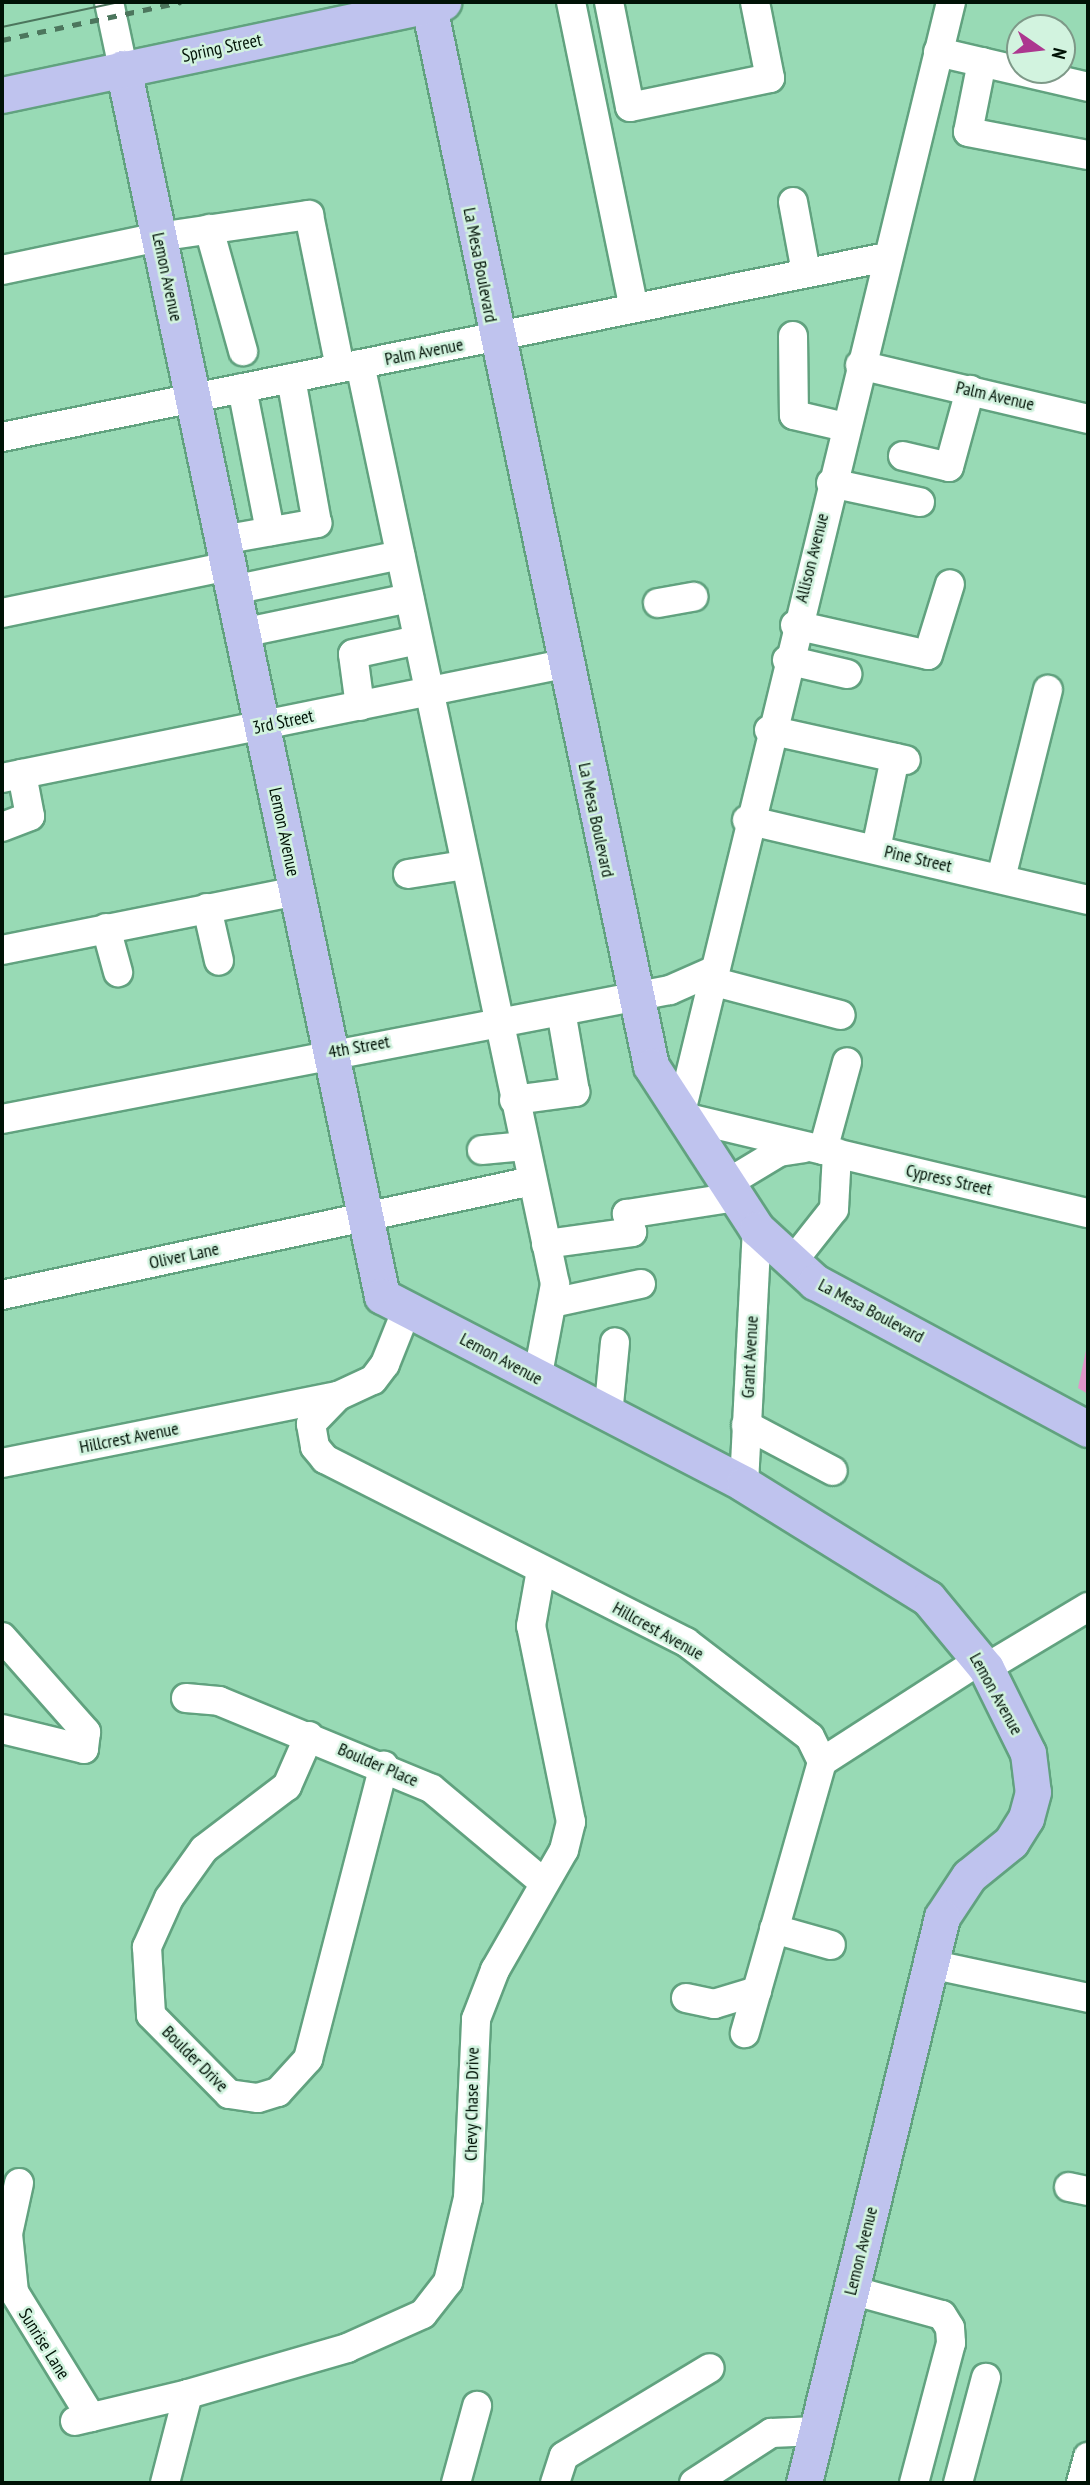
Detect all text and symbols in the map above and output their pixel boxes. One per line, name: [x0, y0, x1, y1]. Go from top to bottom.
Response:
north arrow: [1006, 14, 1076, 84]
street label: Spring Street: [180, 29, 264, 67]
text: N: [1047, 46, 1072, 61]
street label: La Mesa Boulevard: [458, 206, 502, 324]
street label: Lemon Avenue: [147, 230, 187, 324]
street label: Palm Avenue: [383, 334, 465, 370]
street label: Palm Avenue: [954, 376, 1036, 416]
street label: Allison Avenue: [790, 511, 834, 605]
street label: 3rd Street: [250, 705, 316, 739]
street label: La Mesa Boulevard: [573, 761, 619, 879]
street label: Lemon Avenue: [264, 785, 304, 879]
street label: Pine Street: [882, 841, 954, 877]
street label: 4th Street: [327, 1031, 391, 1063]
street label: Cypress Street: [904, 1160, 994, 1200]
street label: Oliver Lane: [147, 1238, 221, 1274]
street label: La Mesa Boulevard: [814, 1274, 928, 1348]
street label: Grant Avenue: [737, 1315, 763, 1399]
street label: Lemon Avenue: [456, 1328, 546, 1390]
street label: Hillcrest Avenue: [77, 1418, 181, 1458]
street label: Hillcrest Avenue: [609, 1597, 707, 1665]
street label: Lemon Avenue: [965, 1649, 1027, 1739]
street label: Boulder Place: [335, 1738, 421, 1792]
street label: Boulder Drive: [157, 2021, 233, 2097]
street label: Chevy Chase Drive: [460, 2047, 484, 2161]
street label: Lemon Avenue: [840, 2204, 882, 2298]
street label: Sunrise Lane: [14, 2305, 74, 2383]

